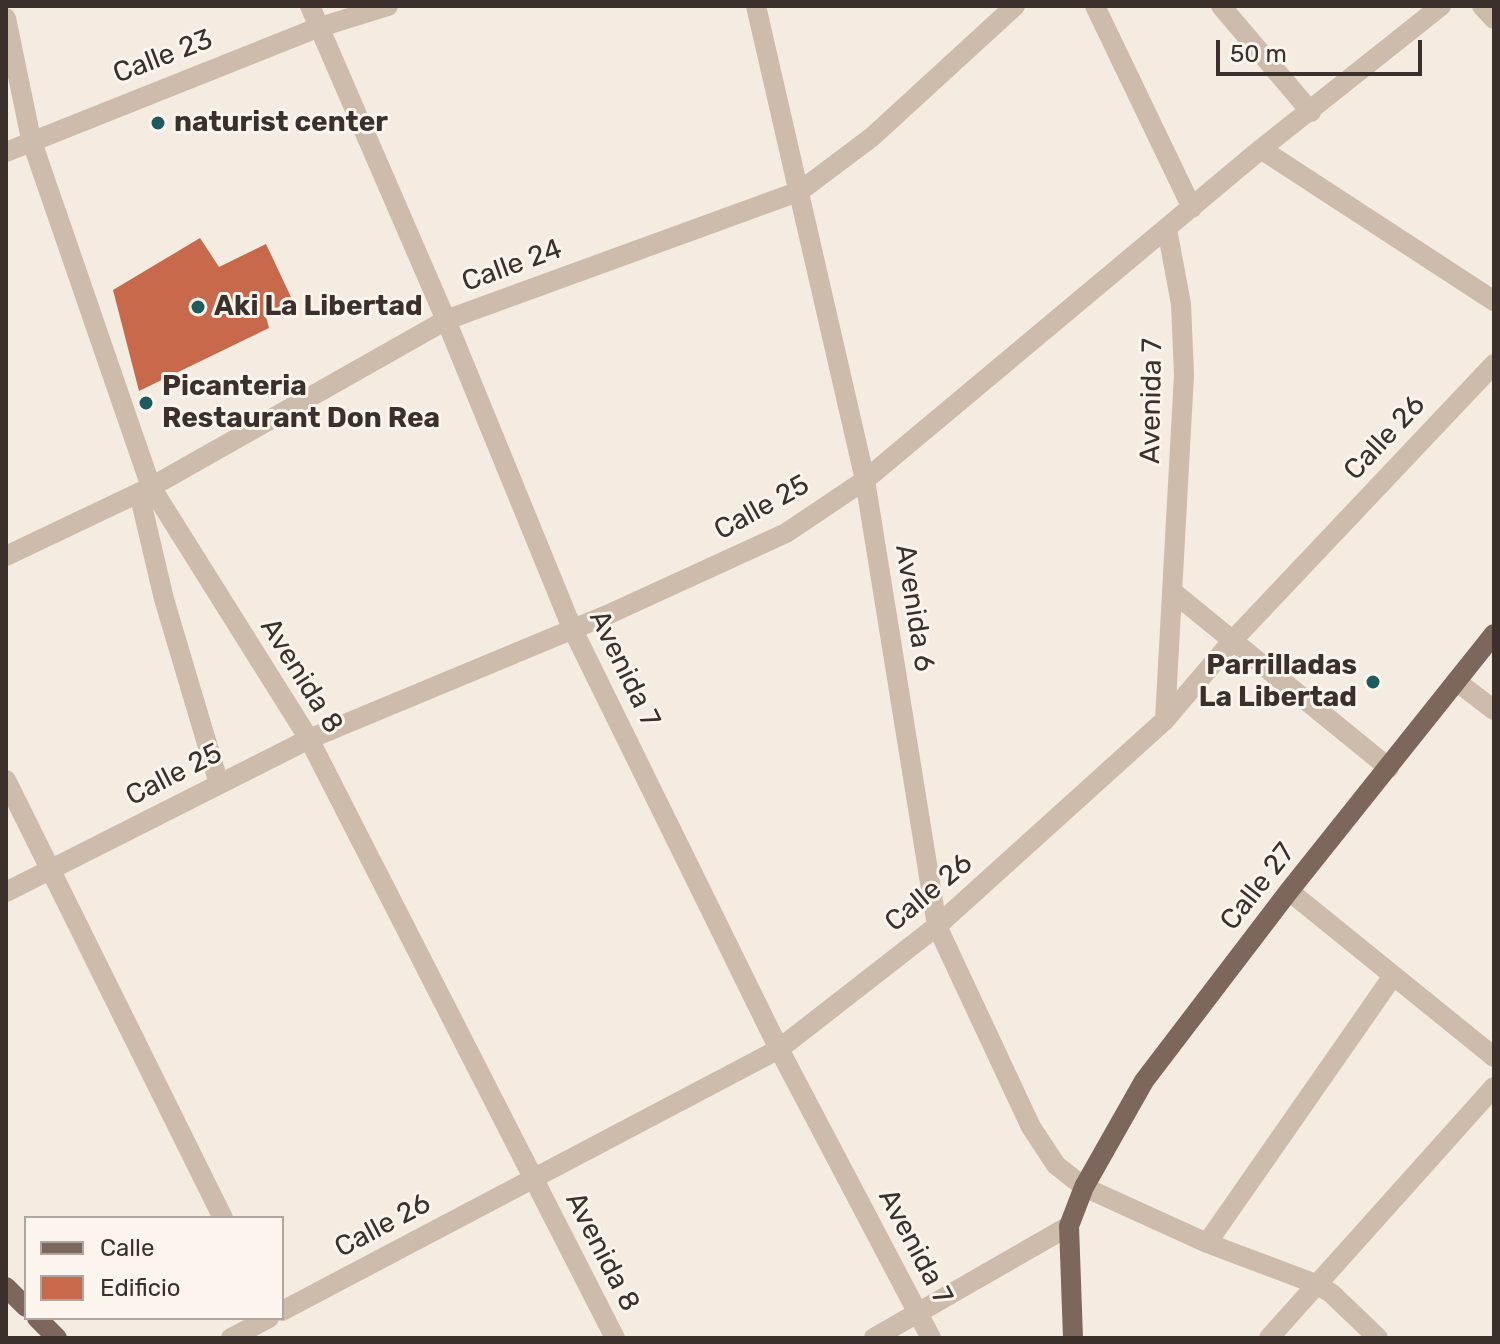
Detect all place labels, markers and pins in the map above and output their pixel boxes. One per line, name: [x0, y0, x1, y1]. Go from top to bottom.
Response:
place label: naturist center: [174, 106, 388, 140]
marker: naturist center: [149, 114, 167, 132]
place label: Aki La Libertad: [214, 290, 423, 324]
marker: Aki La Libertad: [189, 298, 207, 316]
place label: Picanteria Restaurant Don Rea: [162, 370, 440, 436]
marker: Picanteria Restaurant Don Rea: [137, 394, 155, 412]
place label: Parrilladas La Libertad: [1199, 649, 1357, 715]
marker: Parrilladas La Libertad: [1364, 673, 1382, 691]

